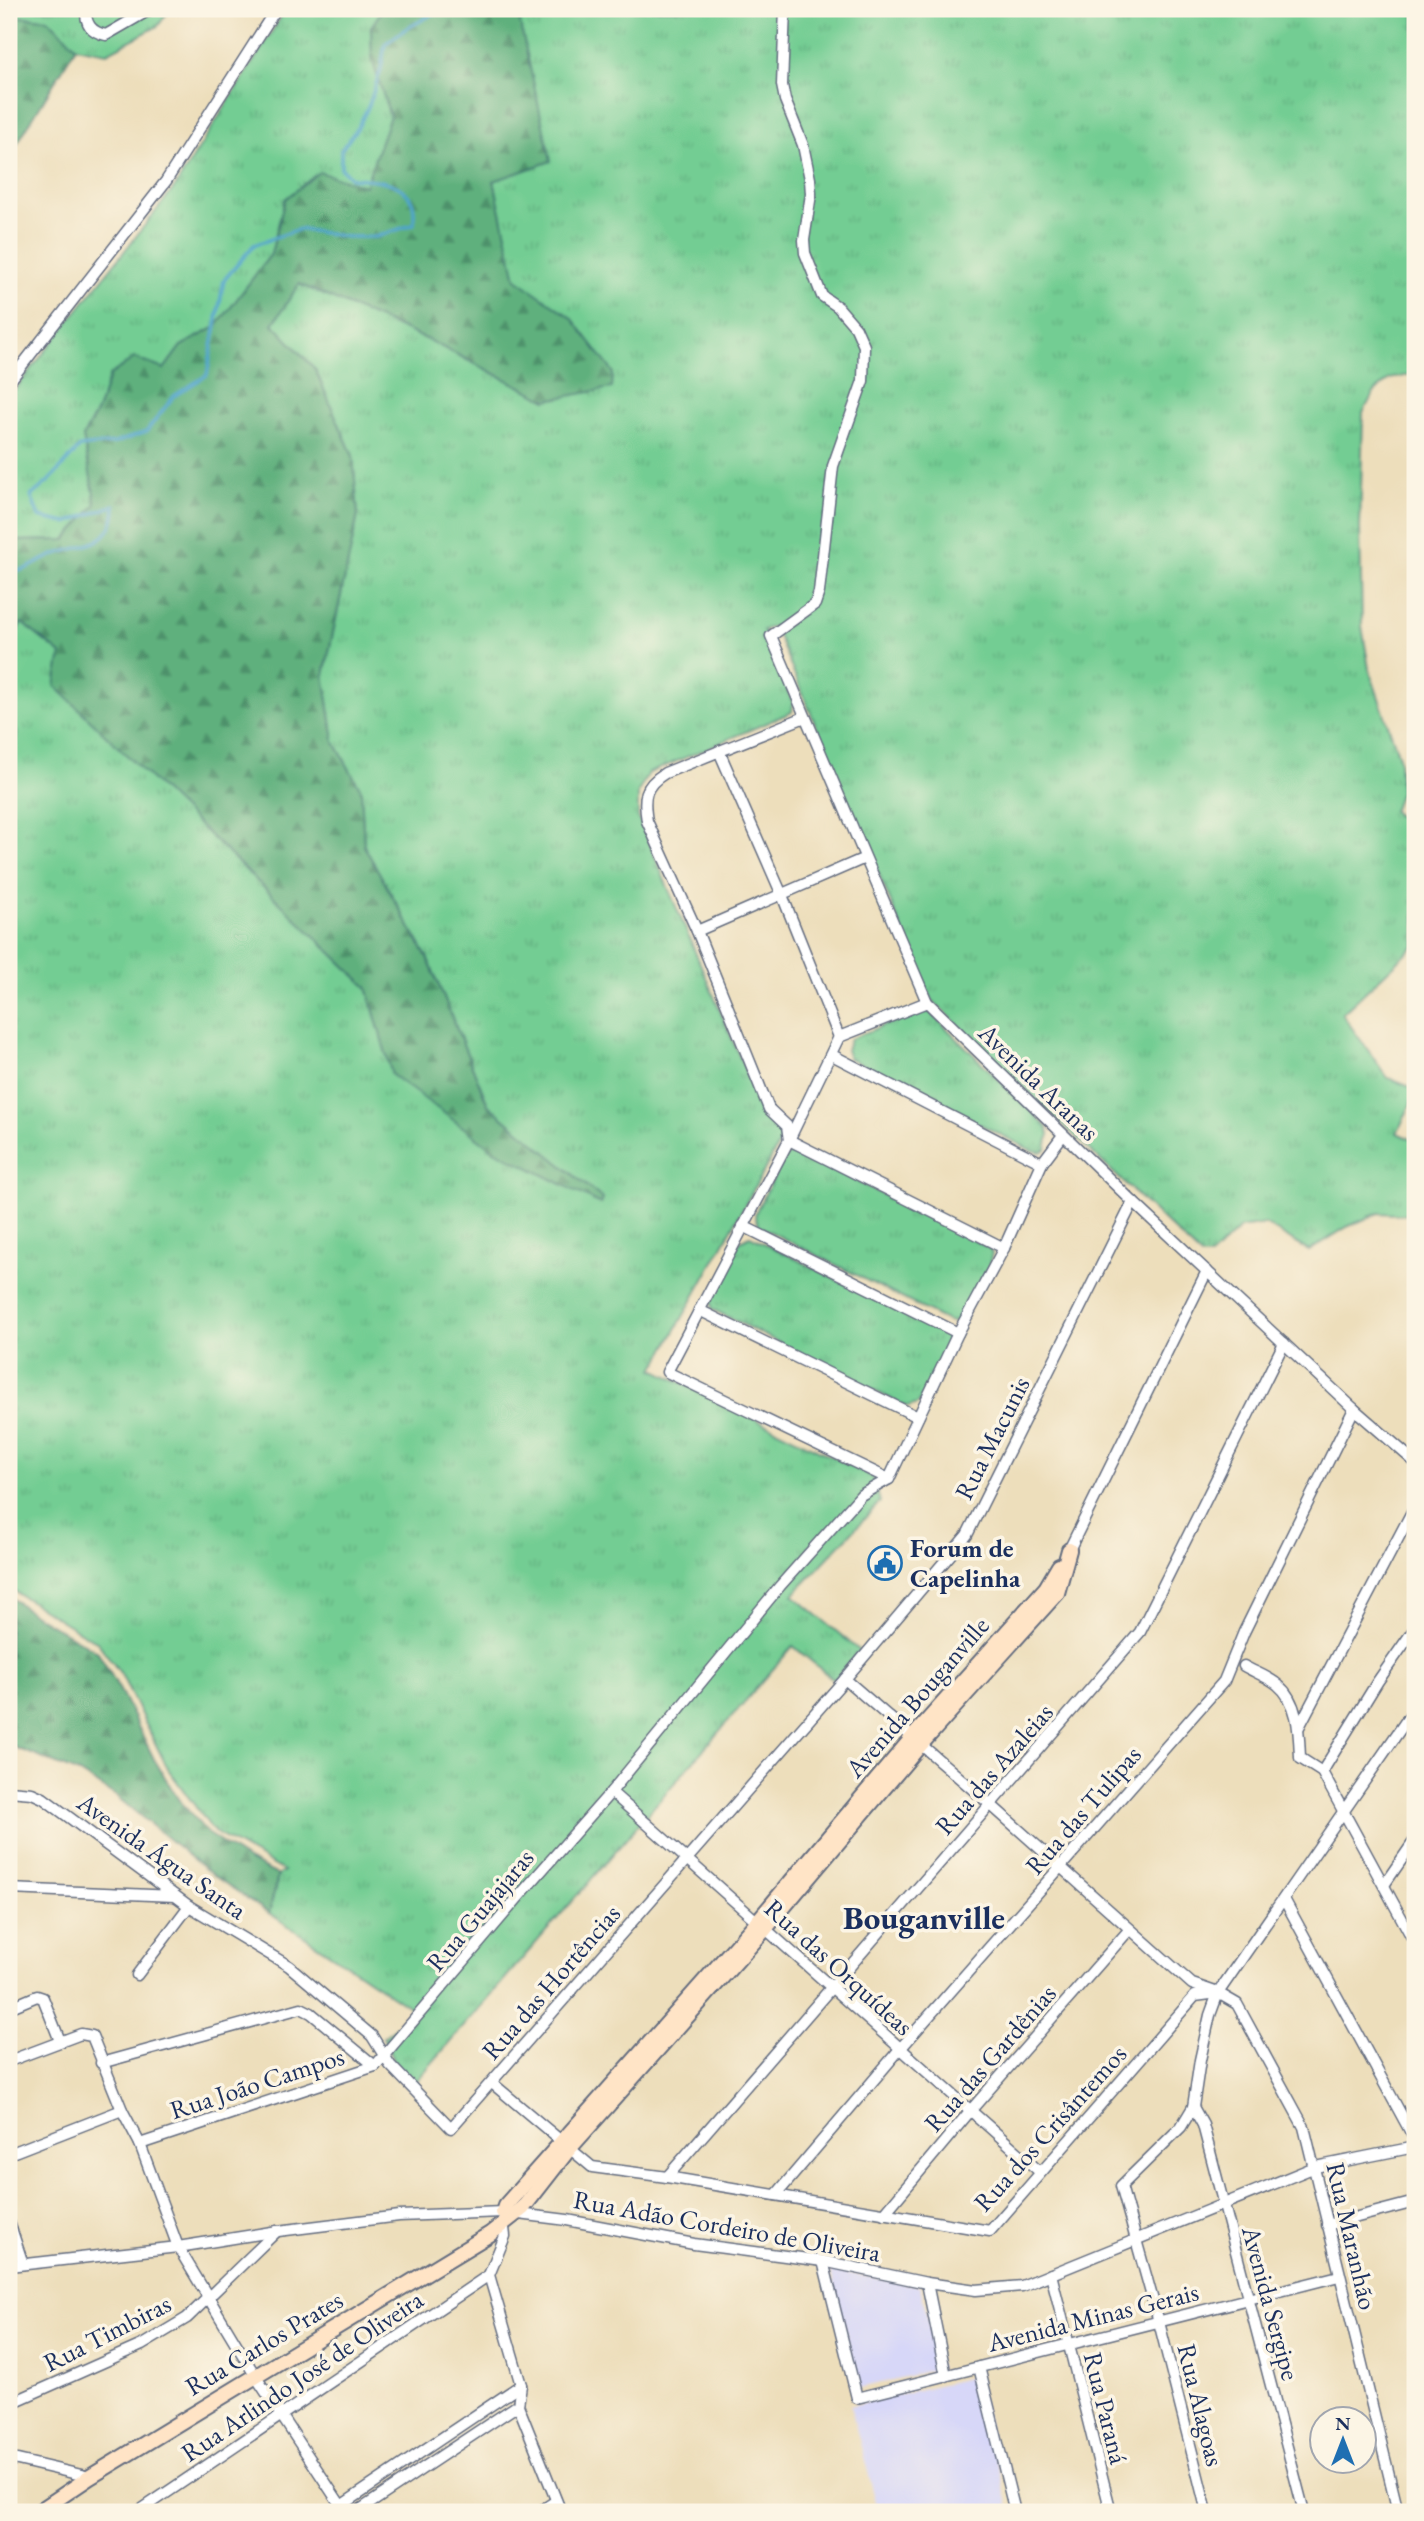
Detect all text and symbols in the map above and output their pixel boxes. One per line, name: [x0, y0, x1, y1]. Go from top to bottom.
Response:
street label: Avenida Aranas: [971, 1015, 1107, 1148]
street label: Rua Macunis: [946, 1371, 1038, 1505]
place label: Forum de Capelinha: [910, 1531, 1021, 1595]
public building icon: Forum de Capelinha: [866, 1544, 904, 1582]
street label: Avenida Bouganville: [837, 1609, 996, 1785]
street label: Rua das Azaleias: [927, 1696, 1061, 1842]
street label: Rua das Tulipas: [1018, 1738, 1148, 1882]
street label: Avenida Água Santa: [70, 1784, 254, 1927]
street label: Rua Guajajaras: [419, 1842, 541, 1978]
street label: Rua das Orquídeas: [757, 1891, 921, 2043]
district label: Bouganville: [843, 1896, 1005, 1939]
street label: Rua das Hortências: [474, 1897, 628, 2067]
street label: Rua das Gardênias: [916, 1977, 1064, 2139]
street label: Rua dos Crisântemos: [966, 2037, 1134, 2219]
street label: Rua João Campos: [166, 2039, 348, 2127]
street label: Rua Maranhão: [1319, 2159, 1385, 2313]
street label: Rua Adão Cordeiro de Oliveira: [571, 2182, 884, 2270]
street label: Avenida Sergipe: [1234, 2221, 1308, 2384]
street label: Avenida Minas Gerais: [983, 2274, 1202, 2360]
street label: Rua Arlindo José de Oliveira: [174, 2282, 430, 2470]
street label: Rua Carlos Prates: [179, 2283, 349, 2403]
street label: Rua Timbiras: [37, 2286, 177, 2380]
street label: Rua Alagoas: [1169, 2340, 1233, 2470]
street label: Rua Paraná: [1076, 2348, 1136, 2468]
north arrow: [1308, 2406, 1378, 2476]
text: N: [1335, 2411, 1351, 2436]

